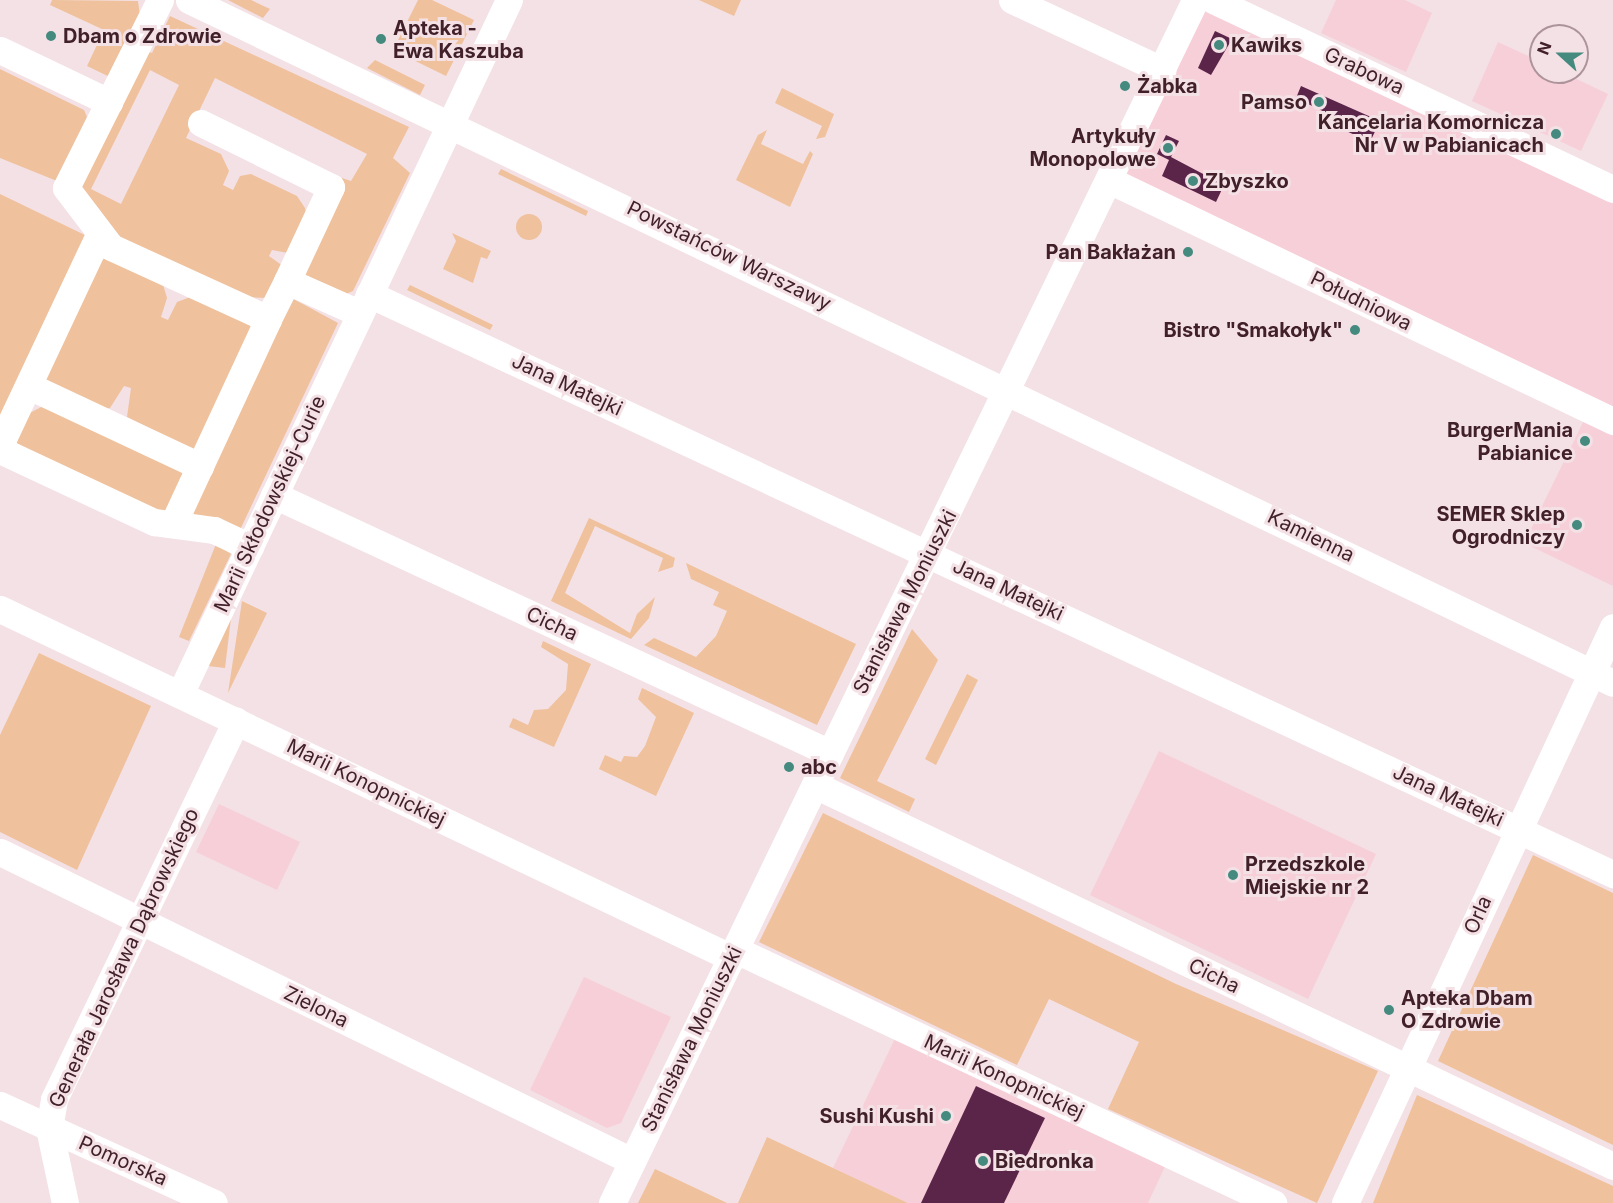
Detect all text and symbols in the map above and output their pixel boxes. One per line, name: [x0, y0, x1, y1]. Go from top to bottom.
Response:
place label: Apteka - Ewa Kaszuba: [393, 16, 524, 63]
place label: Dbam o Zdrowie: [63, 24, 222, 48]
north arrow: [1529, 24, 1589, 84]
marker: Dbam o Zdrowie: [44, 29, 58, 43]
marker: Apteka - Ewa Kaszuba: [374, 32, 388, 46]
place label: Kawiks: [1231, 33, 1302, 57]
marker: Kawiks: [1212, 38, 1226, 52]
text: N: [1533, 39, 1556, 58]
street label: Grabowa: [1320, 42, 1408, 100]
place label: Żabka: [1137, 74, 1198, 98]
marker: Żabka: [1118, 79, 1132, 93]
place label: Pamso: [1241, 90, 1307, 114]
marker: Pamso: [1312, 95, 1326, 109]
place label: Kancelaria Komornicza Nr V w Pabianicach: [1318, 110, 1544, 157]
place label: Artykuły Monopolowe: [1029, 124, 1156, 171]
marker: Kancelaria Komornicza Nr V w Pabianicach: [1549, 127, 1563, 141]
marker: Artykuły Monopolowe: [1161, 141, 1175, 155]
place label: Zbyszko: [1205, 169, 1289, 193]
marker: Zbyszko: [1186, 174, 1200, 188]
street label: Powstańców Warszawy: [623, 196, 835, 316]
place label: Pan Bakłażan: [1046, 240, 1176, 264]
marker: Pan Bakłażan: [1181, 245, 1195, 259]
street label: Południowa: [1307, 266, 1415, 336]
place label: Bistro "Smakołyk": [1163, 318, 1343, 342]
marker: Bistro "Smakołyk": [1348, 323, 1362, 337]
street label: Jana Matejki: [508, 349, 626, 421]
street label: Marii Skłodowskiej-Curie: [209, 392, 331, 616]
place label: BurgerMania Pabianice: [1447, 418, 1573, 465]
marker: BurgerMania Pabianice: [1578, 434, 1592, 448]
place label: SEMER Sklep Ogrodniczy: [1436, 502, 1565, 549]
street label: Kamienna: [1264, 505, 1358, 567]
street label: Stanisława Moniuszki: [848, 506, 962, 698]
marker: SEMER Sklep Ogrodniczy: [1570, 518, 1584, 532]
street label: Jana Matejki: [949, 554, 1067, 626]
street label: Cicha: [522, 602, 582, 646]
street label: Marii Konopnickiej: [283, 734, 449, 832]
place label: abc: [801, 755, 837, 779]
marker: abc: [782, 760, 796, 774]
street label: Jana Matejki: [1389, 760, 1507, 832]
street label: Generała Jarosława Dąbrowskiego: [44, 804, 204, 1112]
place label: Przedszkole Miejskie nr 2: [1245, 852, 1369, 899]
marker: Przedszkole Miejskie nr 2: [1226, 868, 1240, 882]
street label: Orla: [1459, 892, 1497, 938]
street label: Stanisława Moniuszki: [637, 942, 747, 1136]
street label: Cicha: [1185, 953, 1243, 999]
street label: Zielona: [280, 981, 352, 1033]
place label: Apteka Dbam O Zdrowie: [1401, 987, 1533, 1034]
marker: Apteka Dbam O Zdrowie: [1382, 1003, 1396, 1017]
street label: Marii Konopnickiej: [920, 1029, 1088, 1125]
place label: Sushi Kushi: [819, 1104, 934, 1128]
marker: Sushi Kushi: [939, 1109, 953, 1123]
street label: Pomorska: [75, 1131, 171, 1191]
place label: Biedronka: [995, 1149, 1094, 1173]
marker: Biedronka: [976, 1154, 990, 1168]

